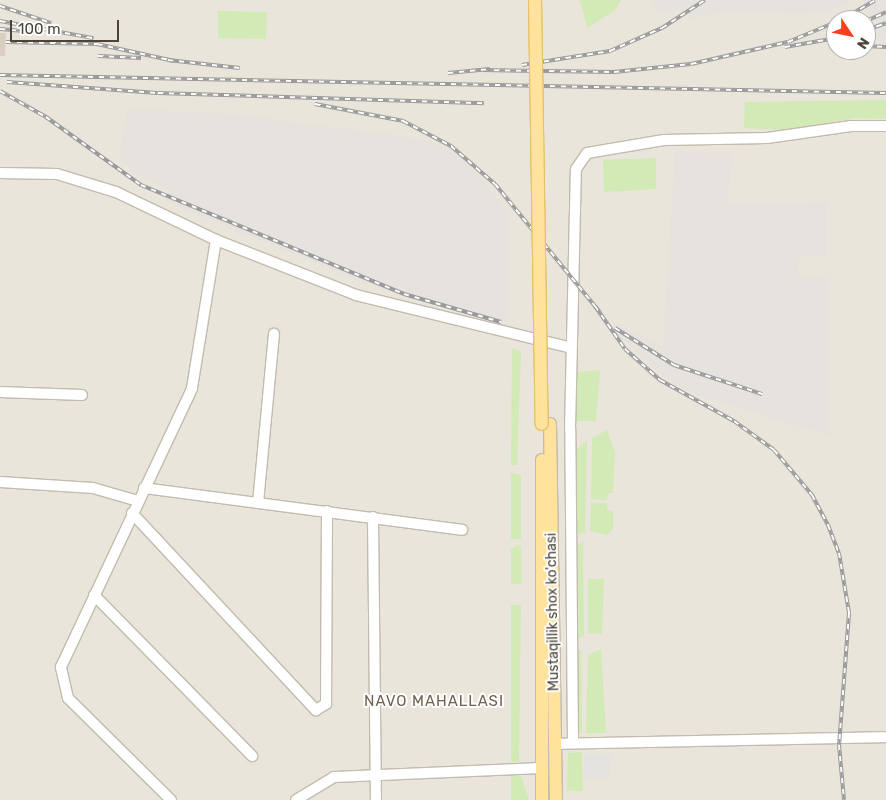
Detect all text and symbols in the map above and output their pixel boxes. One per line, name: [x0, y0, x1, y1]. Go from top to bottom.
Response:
scale bar: [12, 10, 121, 42]
north arrow: [826, 10, 876, 60]
text: 100 m: [18, 20, 60, 38]
text: N: [853, 34, 873, 52]
street label: Mustaqillik shox ko'chasi: [543, 533, 563, 691]
district label: NAVO MAHALLASI: [362, 693, 506, 711]

